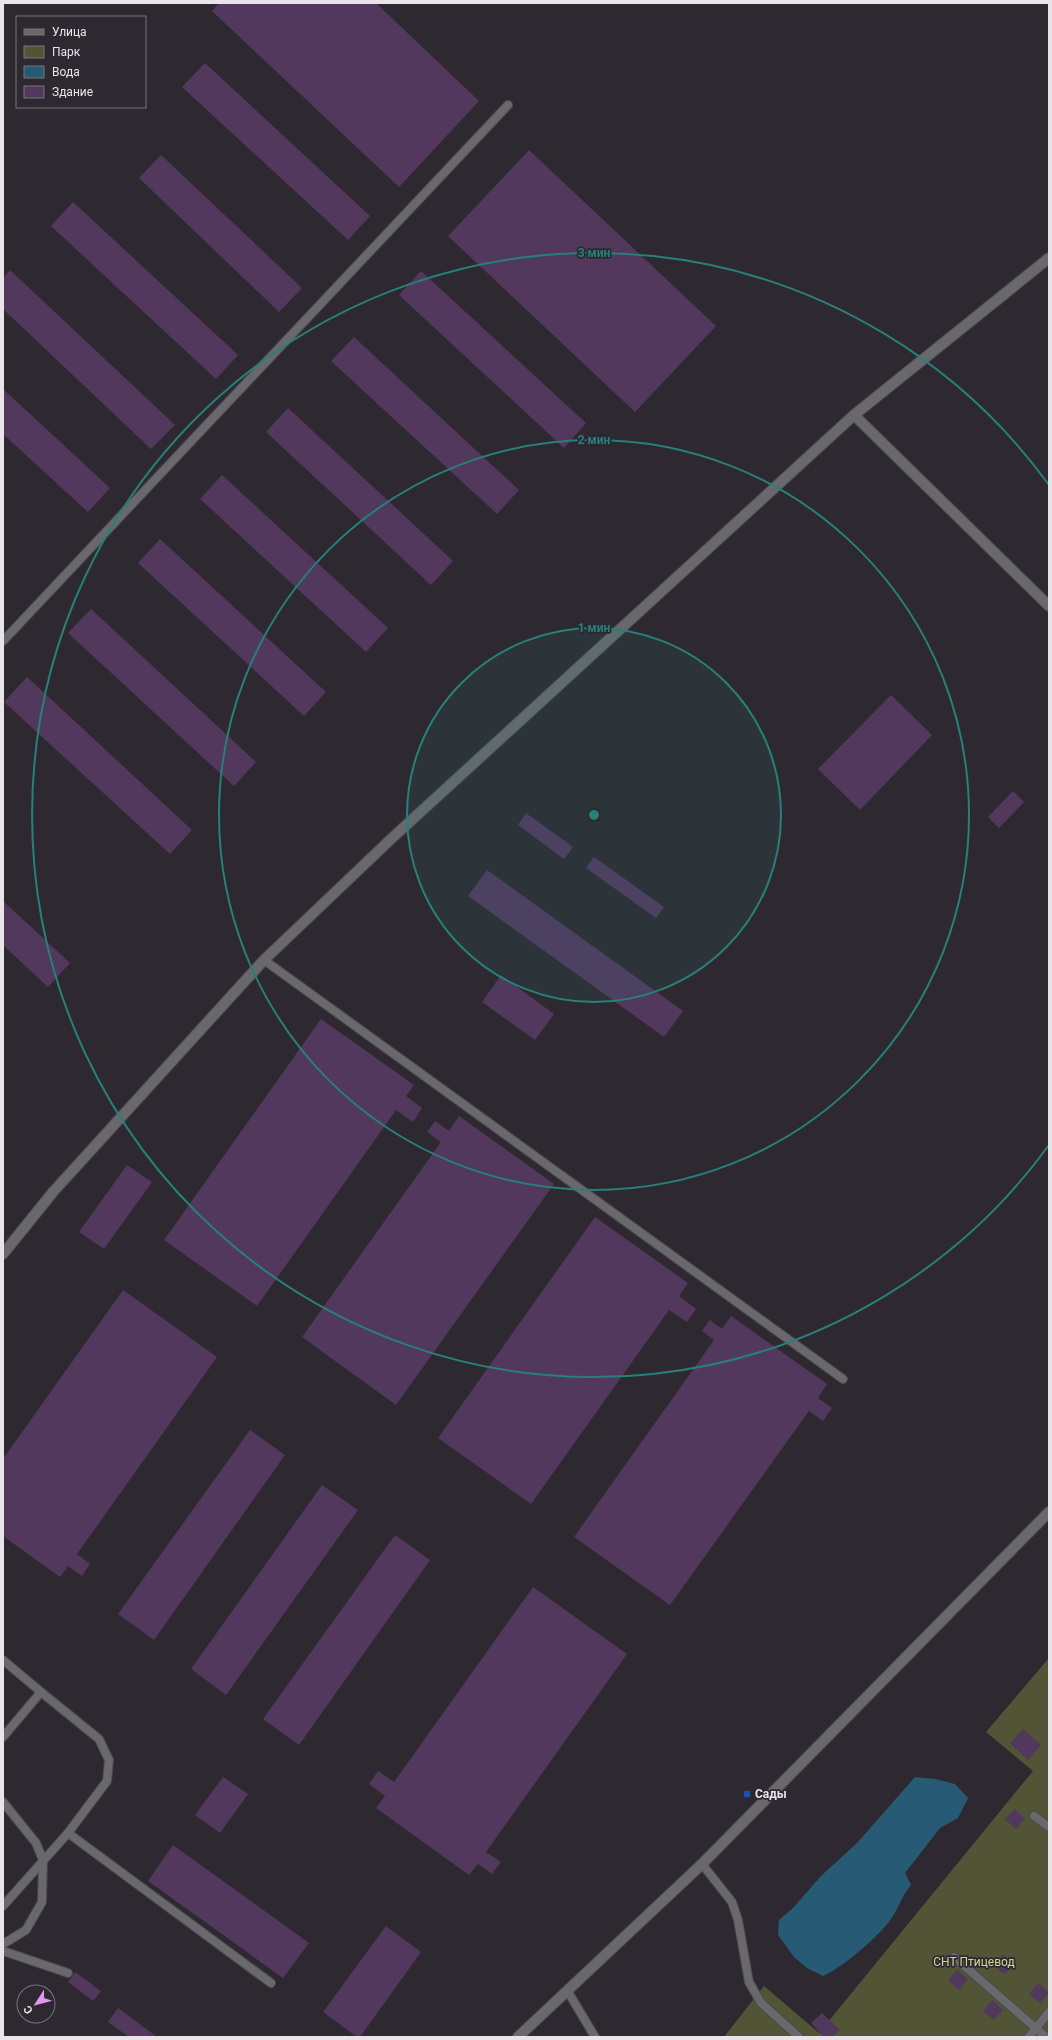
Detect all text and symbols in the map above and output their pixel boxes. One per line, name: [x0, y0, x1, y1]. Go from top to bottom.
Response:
legend: [16, 16, 146, 108]
text: Улица: [52, 25, 87, 39]
text: Парк: [52, 45, 81, 59]
text: Вода: [52, 65, 80, 79]
text: Здание: [52, 85, 93, 99]
text: 3 мин: [578, 246, 610, 260]
text: 2 мин: [578, 433, 610, 447]
text: 1 мин: [578, 621, 610, 635]
centre of rings: [587, 808, 601, 822]
place label: Сады: [755, 1787, 787, 1801]
marker: Сады: [742, 1789, 752, 1799]
park label: СНТ Птицевод: [933, 1955, 1015, 1969]
north arrow: [16, 1984, 56, 2024]
text: С: [21, 2003, 36, 2016]

